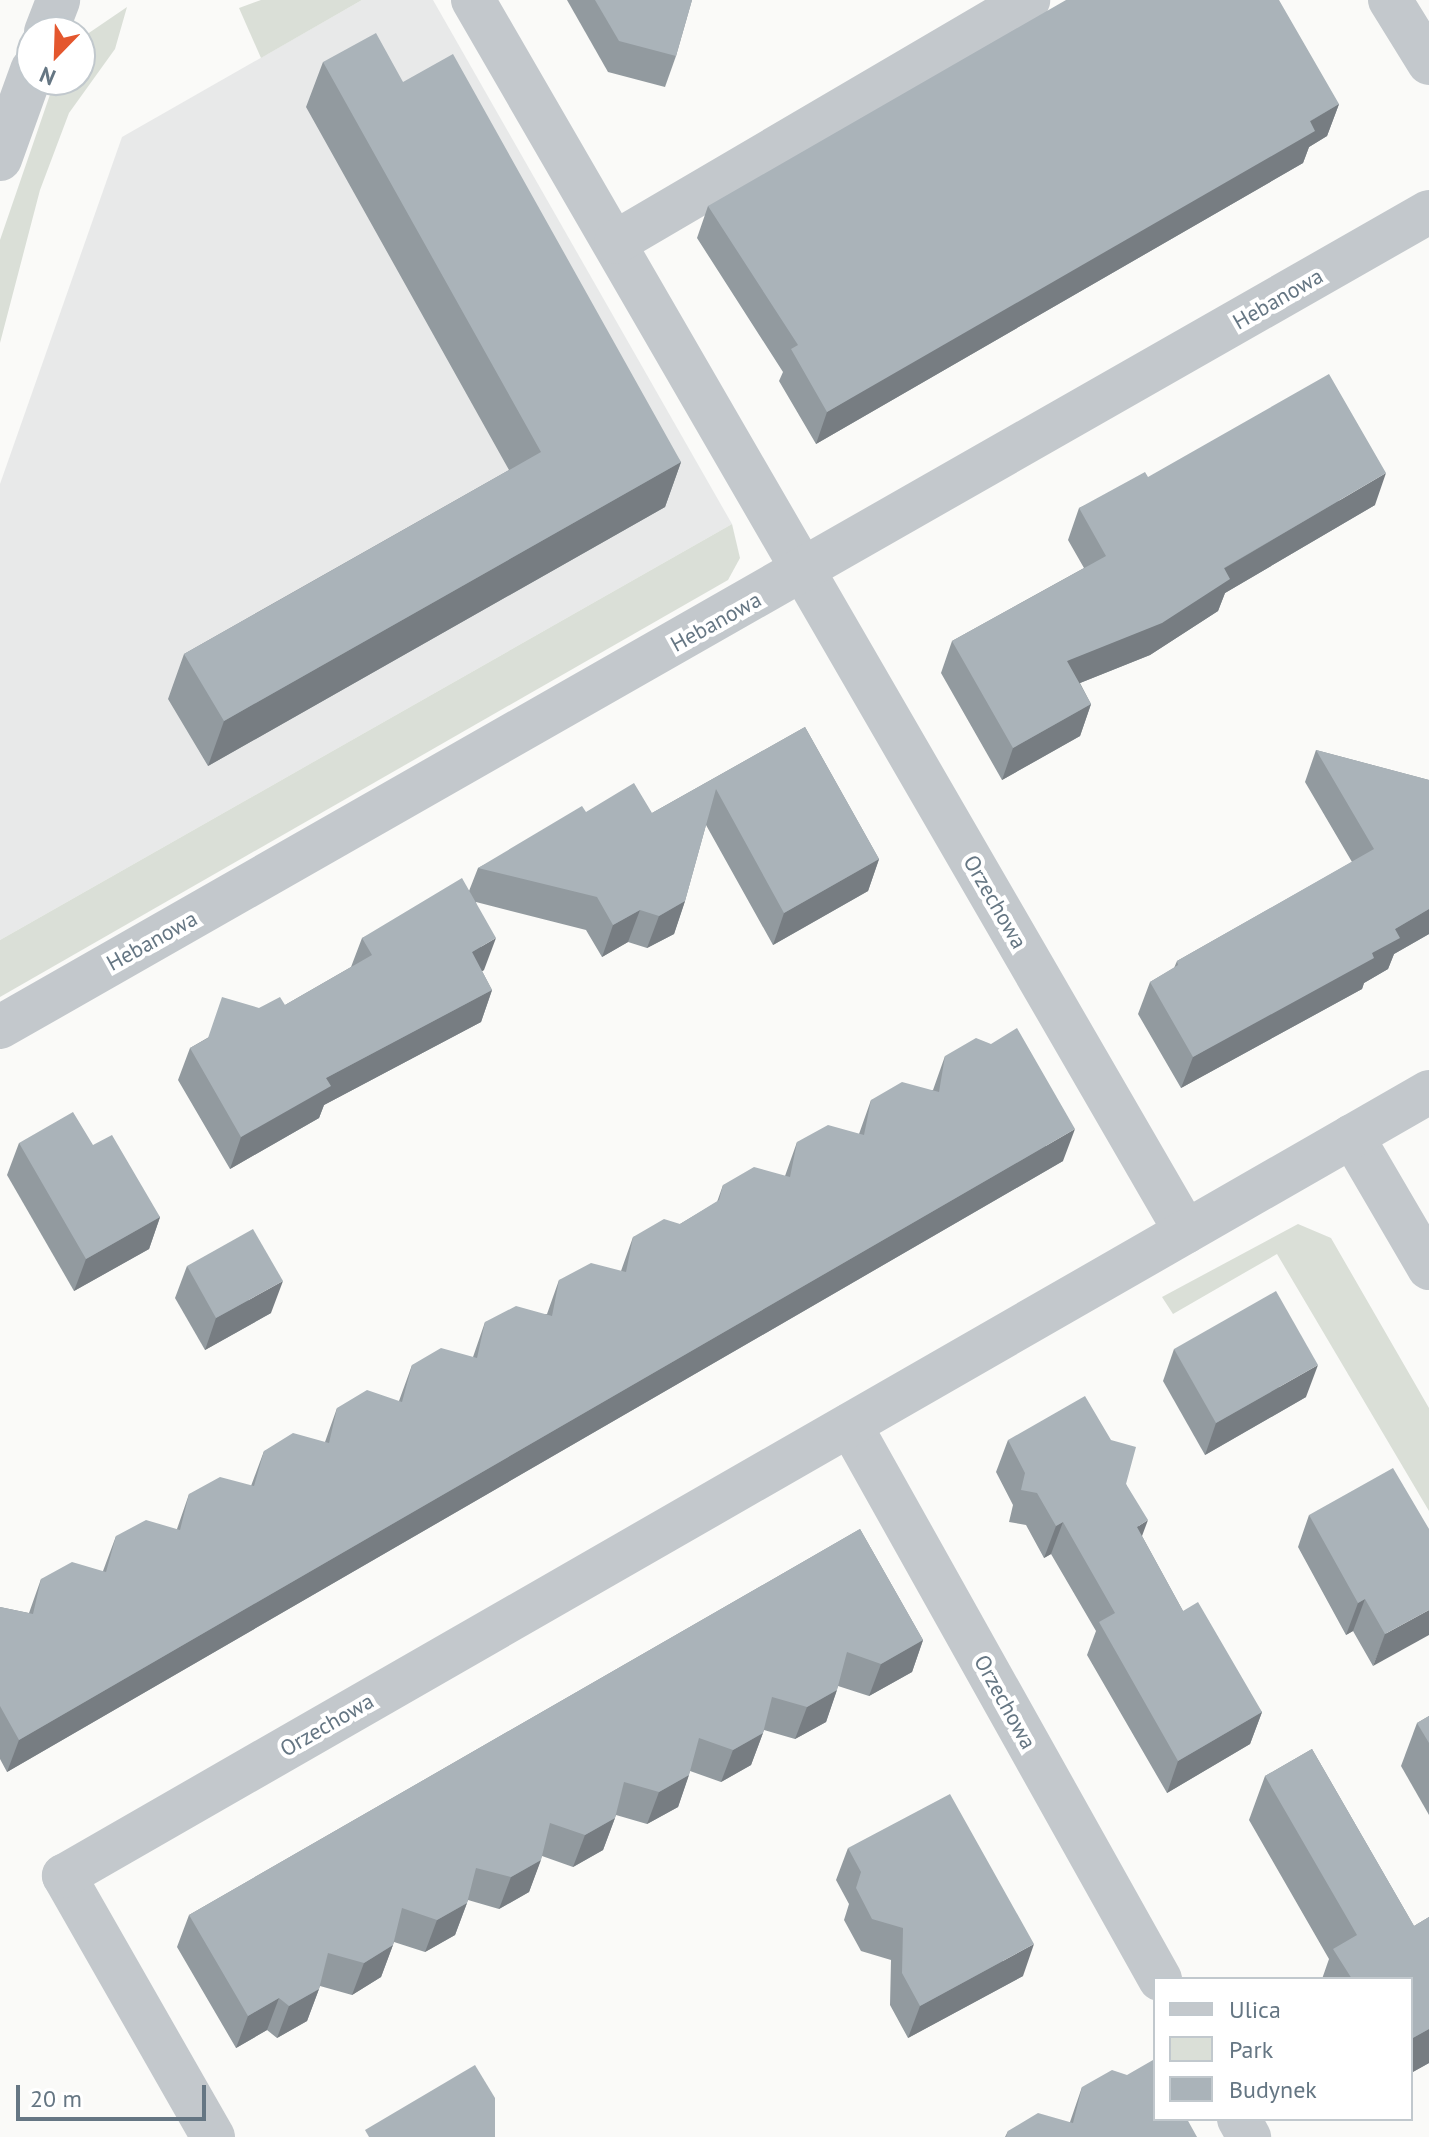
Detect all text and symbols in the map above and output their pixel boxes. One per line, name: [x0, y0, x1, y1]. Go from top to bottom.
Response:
north arrow: [16, 16, 96, 96]
text: N: [35, 61, 60, 92]
street label: Hebanowa: [1228, 263, 1328, 335]
street label: Hebanowa: [666, 586, 766, 658]
street label: Orzechowa: [958, 851, 1032, 953]
street label: Hebanowa: [102, 905, 202, 977]
street label: Orzechowa: [968, 1650, 1042, 1754]
street label: Orzechowa: [276, 1688, 378, 1762]
legend: [1153, 1977, 1413, 2121]
text: Ulica: [1229, 1994, 1281, 2025]
text: Park: [1229, 2034, 1273, 2065]
scale bar: [20, 2069, 210, 2119]
text: Budynek: [1229, 2074, 1317, 2105]
text: 20 m: [30, 2083, 82, 2114]

